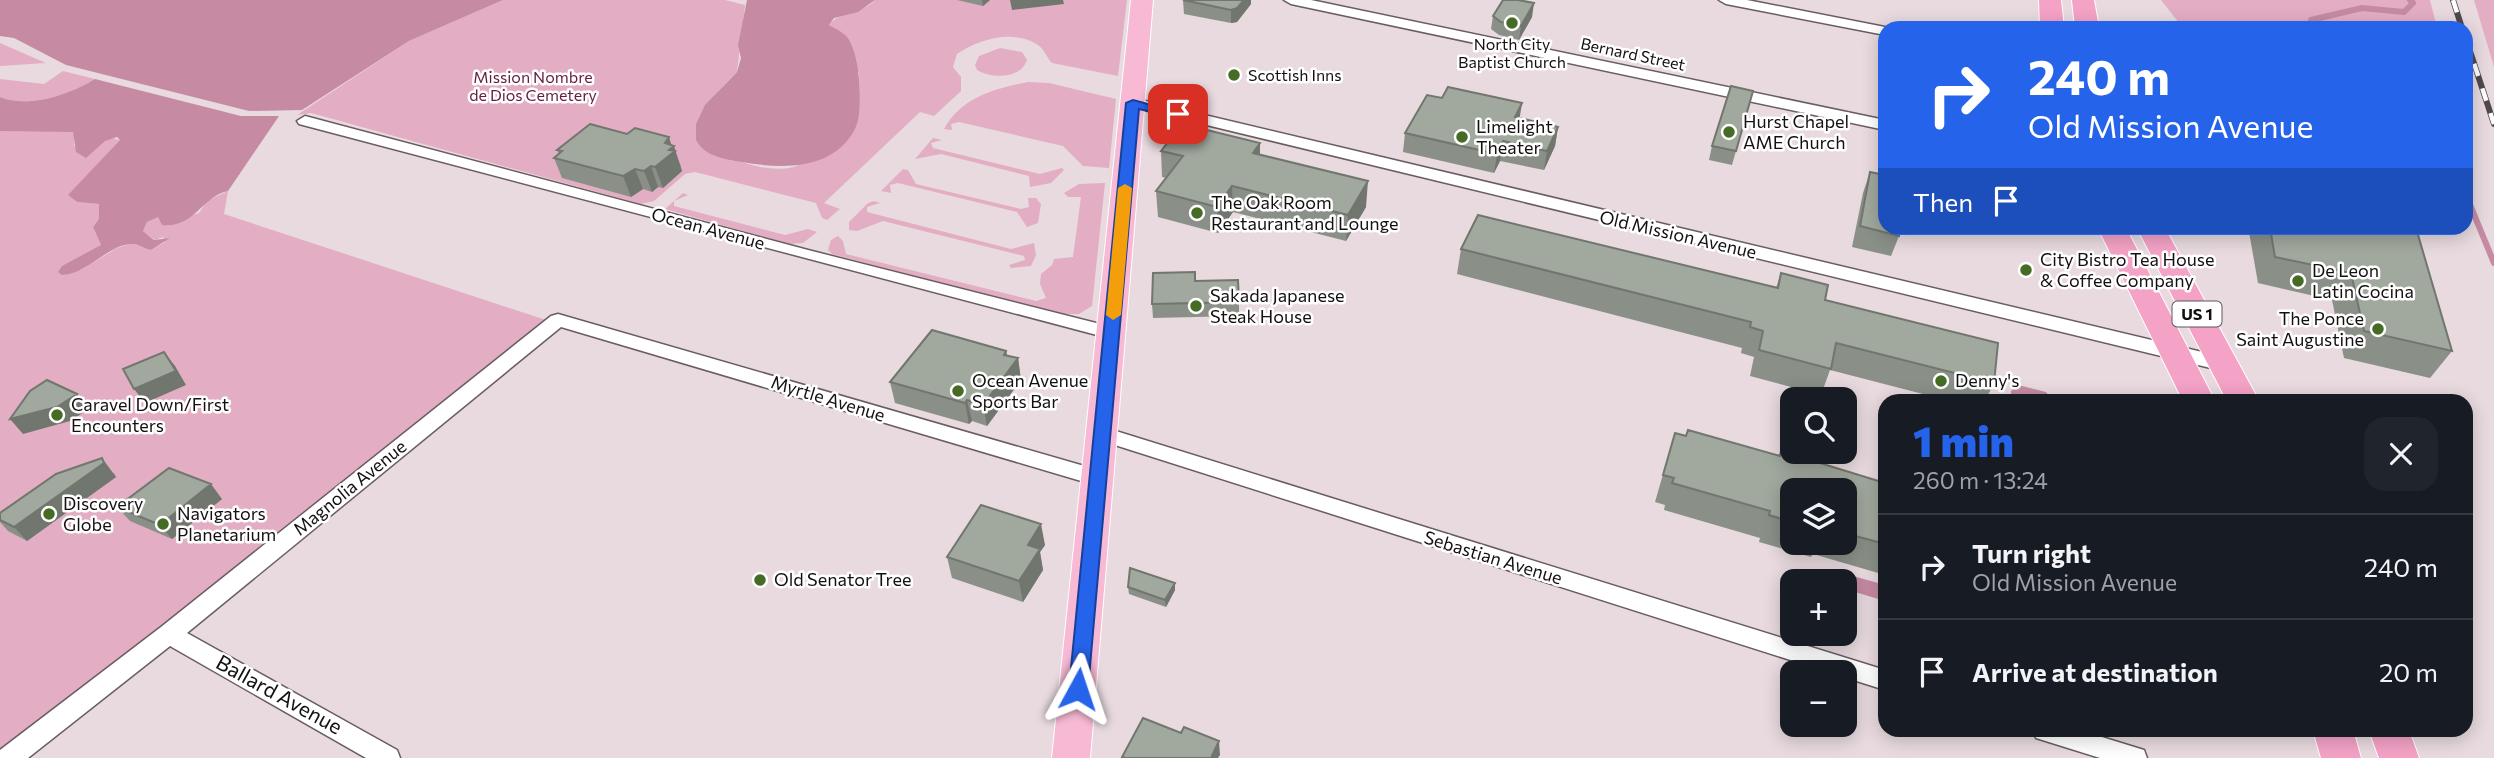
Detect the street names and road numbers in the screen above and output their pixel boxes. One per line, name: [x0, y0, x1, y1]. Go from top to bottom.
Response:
street label: Bernard Street: [1579, 33, 1688, 74]
street label: Ocean Avenue: [649, 202, 767, 254]
street label: Old Mission Avenue: [1598, 205, 1759, 263]
road number: US 1: [2172, 302, 2222, 326]
street label: Myrtle Avenue: [769, 370, 888, 426]
street label: Magnolia Avenue: [288, 435, 410, 540]
street label: Sebastian Avenue: [1421, 526, 1565, 589]
street label: Ballard Avenue: [212, 649, 347, 739]

